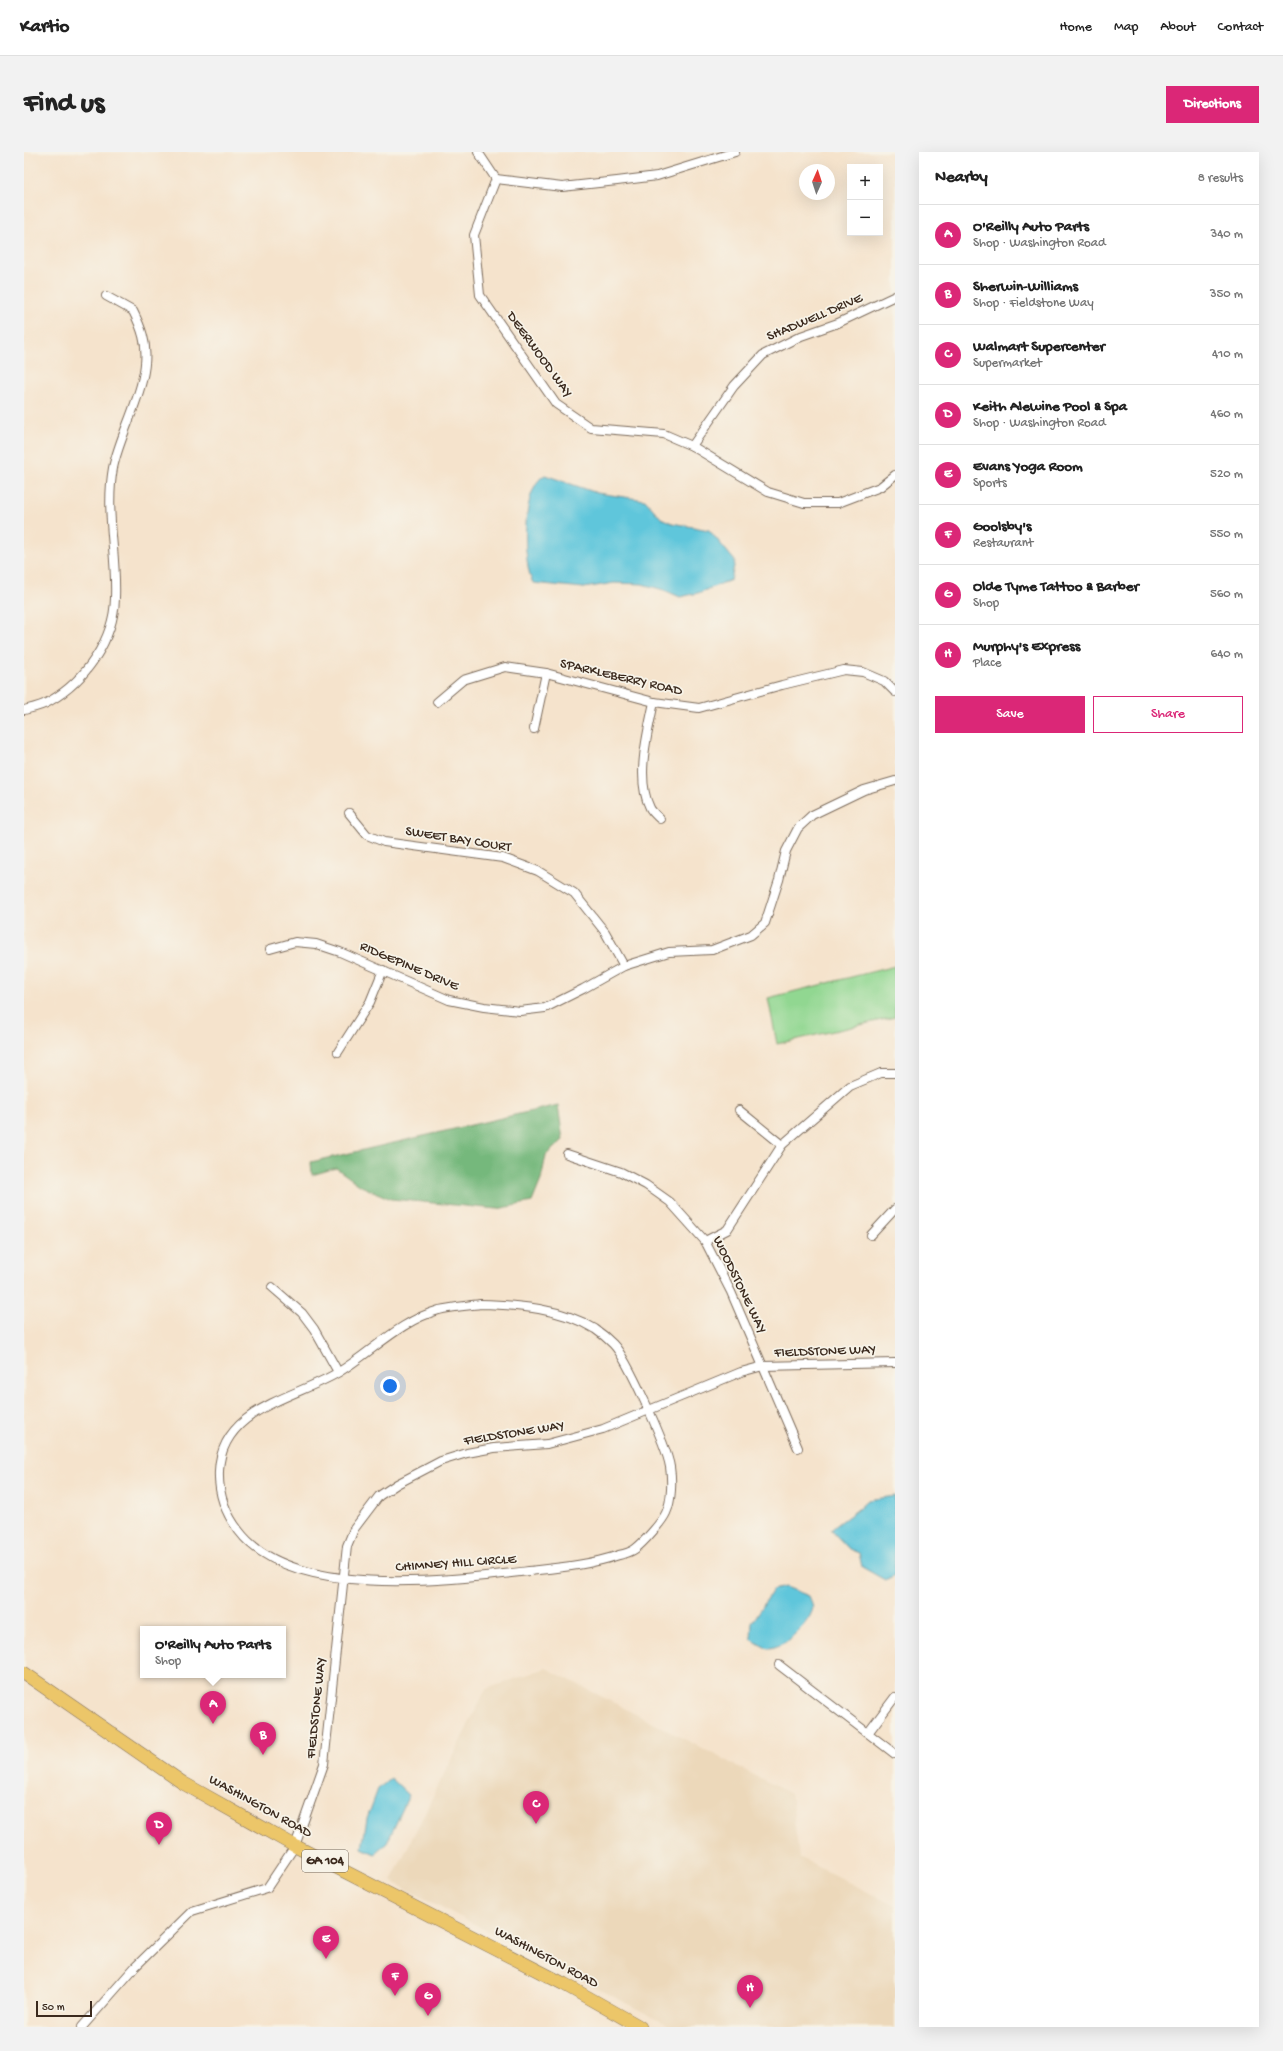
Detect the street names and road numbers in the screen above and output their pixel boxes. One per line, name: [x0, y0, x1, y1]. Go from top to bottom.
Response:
street label: SHADWELL DRIVE: [765, 290, 867, 346]
street label: DEERWOOD WAY: [502, 308, 576, 401]
street label: SPARKLEBERRY ROAD: [558, 656, 685, 701]
street label: SWEET BAY COURT: [404, 823, 513, 857]
street label: RIDGEPINE DRIVE: [357, 938, 462, 996]
street label: WOODSTONE WAY: [708, 1234, 770, 1336]
street label: FIELDSTONE WAY: [773, 1342, 876, 1362]
street label: FIELDSTONE WAY: [461, 1418, 566, 1451]
street label: CHIMNEY HILL CIRCLE: [395, 1551, 518, 1577]
street label: FIELDSTONE WAY: [303, 1657, 331, 1760]
street label: WASHINGTON ROAD: [205, 1772, 315, 1843]
road number: GA 104: [302, 1850, 348, 1872]
street label: WASHINGTON ROAD: [491, 1923, 602, 1993]

